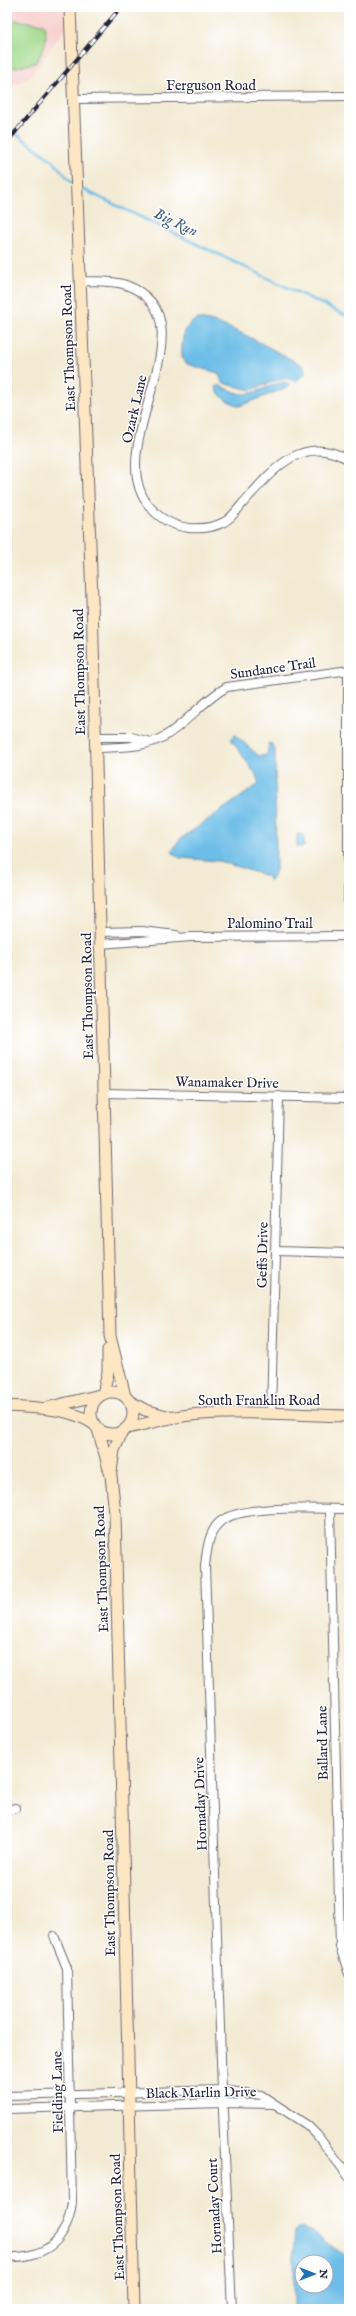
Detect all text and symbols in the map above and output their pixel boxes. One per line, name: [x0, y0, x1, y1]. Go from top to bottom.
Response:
street label: Ferguson Road: [166, 77, 256, 95]
water label: Big Run: [150, 204, 201, 242]
street label: East Thompson Road: [58, 284, 80, 412]
street label: Ozark Lane: [118, 373, 152, 445]
street label: East Thompson Road: [70, 608, 90, 735]
street label: Sundance Trail: [229, 654, 317, 684]
street label: Palomino Trail: [227, 915, 313, 933]
street label: East Thompson Road: [78, 932, 98, 1059]
street label: Wanamaker Drive: [175, 1073, 279, 1093]
street label: Geffs Drive: [253, 1221, 273, 1288]
street label: South Franklin Road: [198, 1392, 320, 1410]
street label: East Thompson Road: [91, 1505, 113, 1633]
street label: Ballard Lane: [313, 1705, 333, 1780]
street label: Hornaday Drive: [190, 1756, 212, 1851]
street label: East Thompson Road: [100, 1829, 120, 1956]
street label: Fielding Lane: [48, 2050, 68, 2133]
street label: Black Marlin Drive: [145, 2083, 257, 2103]
street label: East Thompson Road: [107, 2153, 129, 2281]
street label: Hornaday Court: [203, 2157, 226, 2254]
north arrow: [294, 2254, 334, 2294]
text: N: [316, 2268, 330, 2279]

